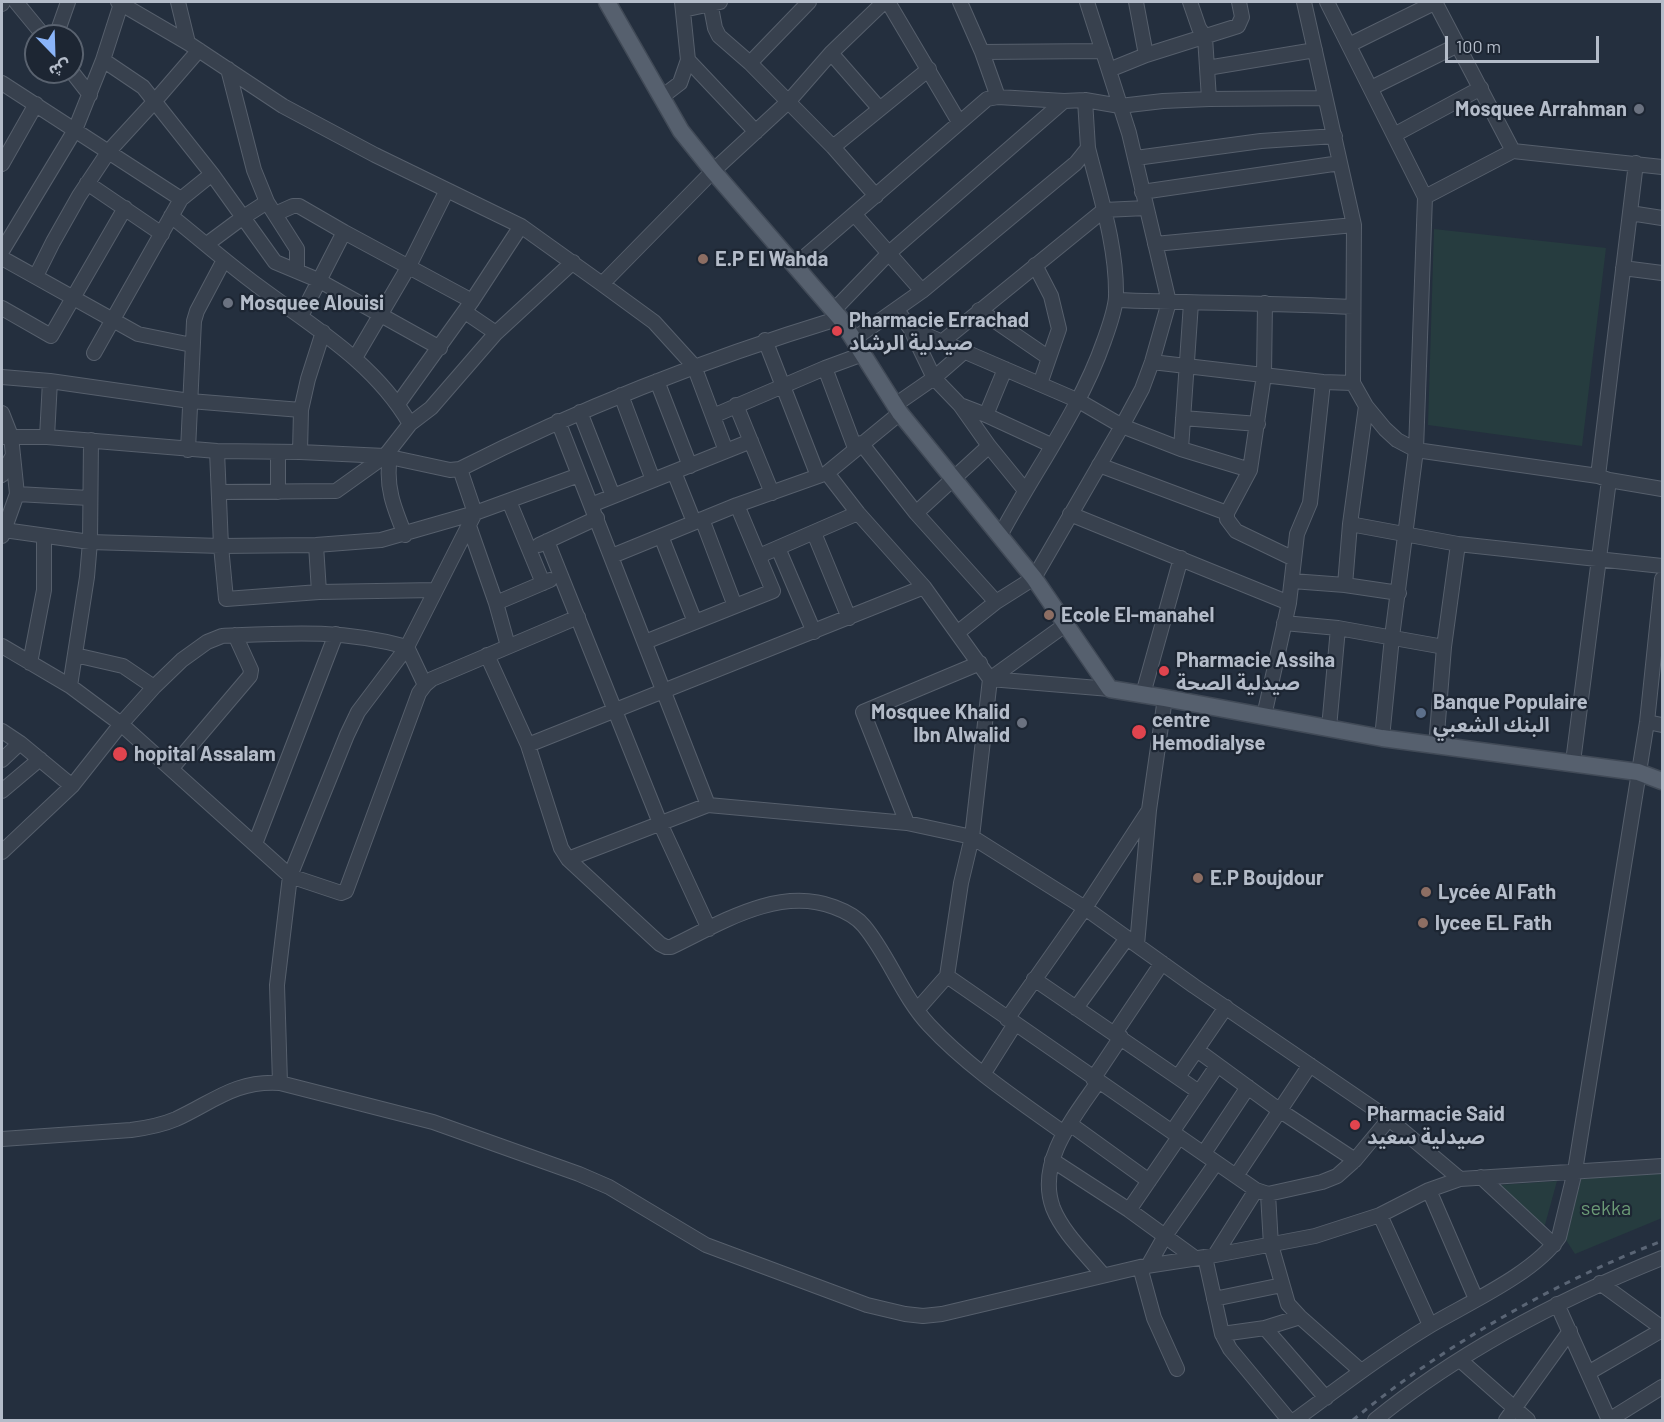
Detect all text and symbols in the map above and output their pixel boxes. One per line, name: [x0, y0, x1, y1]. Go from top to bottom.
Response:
north arrow: [24, 24, 84, 84]
scale bar: [1448, 24, 1602, 62]
text: 100 m: [1456, 35, 1501, 57]
text: ش: [47, 56, 74, 82]
place label: Mosquee Arrahman: [1455, 97, 1627, 121]
marker: Mosquee Arrahman: [1632, 102, 1646, 116]
place label: E.P El Wahda: [715, 247, 828, 271]
marker: E.P El Wahda: [696, 252, 710, 266]
place label: Mosquee Alouisi: [240, 291, 384, 315]
marker: Mosquee Alouisi: [221, 296, 235, 310]
place label: Pharmacie Errachad صيدلية الرشاد: [849, 308, 1029, 355]
marker: Pharmacie Errachad صيدلية الرشاد: [830, 324, 844, 338]
place label: Ecole El-manahel: [1061, 603, 1214, 627]
marker: Ecole El-manahel: [1042, 608, 1056, 622]
place label: Pharmacie Assiha صيدلية الصحة: [1176, 648, 1335, 695]
marker: Pharmacie Assiha صيدلية الصحة: [1157, 664, 1171, 678]
place label: Banque Populaire البنك الشعبي: [1433, 690, 1588, 737]
place label: Mosquee Khalid Ibn Alwalid: [871, 700, 1010, 747]
marker: Banque Populaire البنك الشعبي: [1414, 706, 1428, 720]
place label: centre Hemodialyse: [1152, 708, 1265, 755]
marker: Mosquee Khalid Ibn Alwalid: [1015, 716, 1029, 730]
marker: centre Hemodialyse: [1130, 723, 1148, 741]
place label: hopital Assalam: [134, 742, 276, 766]
marker: hopital Assalam: [111, 745, 129, 763]
place label: E.P Boujdour: [1210, 866, 1324, 890]
marker: E.P Boujdour: [1191, 871, 1205, 885]
place label: Lycée Al Fath: [1438, 880, 1556, 904]
marker: Lycée Al Fath: [1419, 885, 1433, 899]
place label: lycee EL Fath: [1435, 911, 1552, 935]
marker: lycee EL Fath: [1416, 916, 1430, 930]
place label: Pharmacie Said صيدلية سعيد: [1367, 1102, 1505, 1149]
marker: Pharmacie Said صيدلية سعيد: [1348, 1118, 1362, 1132]
park label: sekka: [1581, 1196, 1631, 1220]

